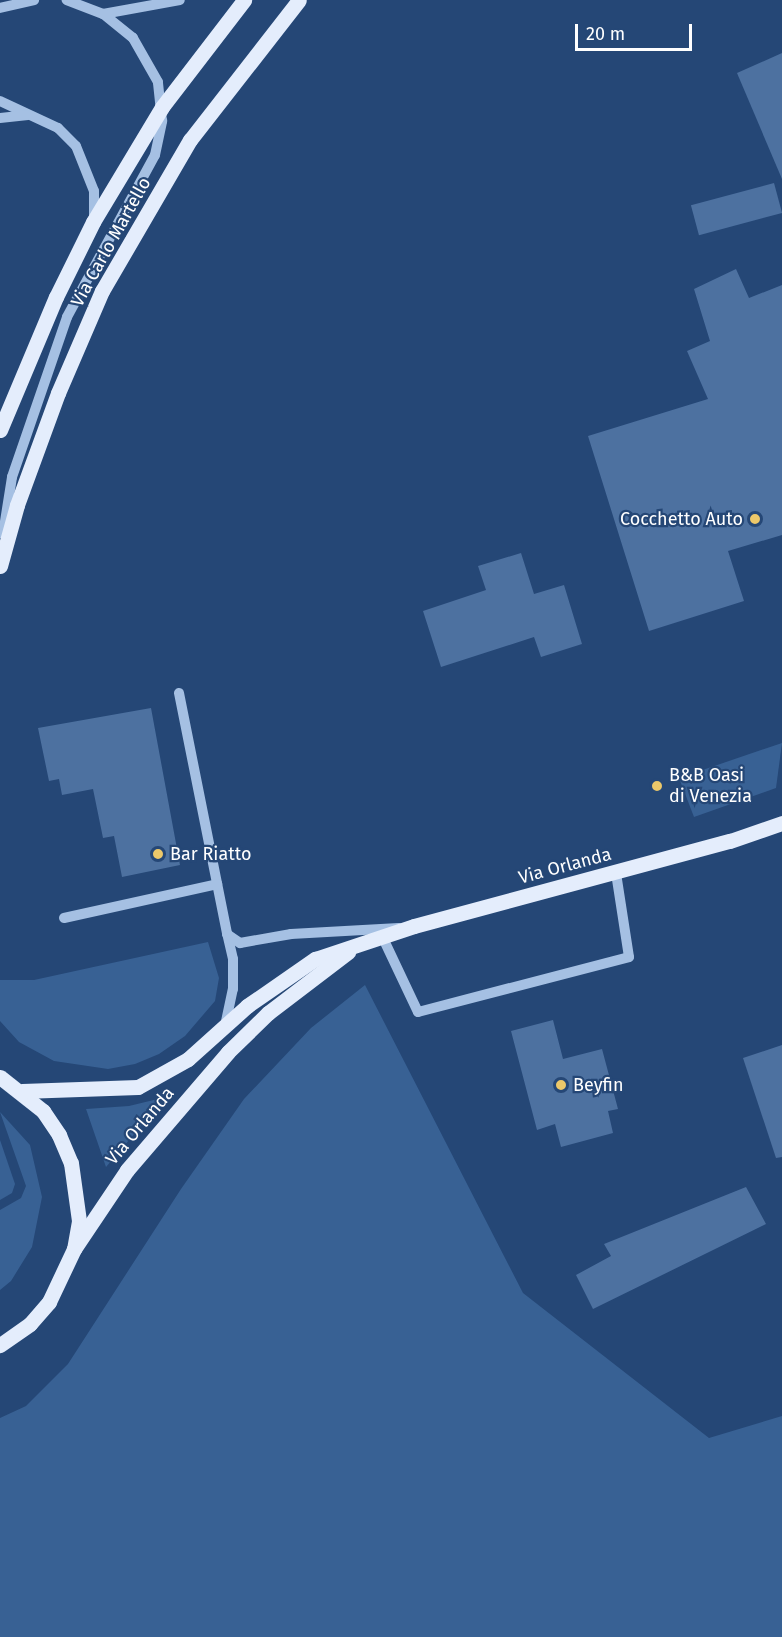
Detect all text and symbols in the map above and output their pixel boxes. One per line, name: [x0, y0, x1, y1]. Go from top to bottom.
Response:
scale bar: [578, 12, 695, 50]
text: 20 m: [586, 23, 625, 45]
street label: Via Carlo Martello: [67, 174, 155, 310]
place label: Cocchetto Auto: [620, 508, 743, 530]
marker: Cocchetto Auto: [748, 512, 762, 526]
place label: B&B Oasi di Venezia: [669, 765, 752, 808]
marker: B&B Oasi di Venezia: [650, 779, 664, 793]
place label: Bar Riatto: [170, 843, 251, 865]
street label: Via Orlanda: [516, 843, 614, 889]
marker: Bar Riatto: [151, 847, 165, 861]
place label: Beyfin: [573, 1074, 623, 1096]
marker: Beyfin: [554, 1078, 568, 1092]
street label: Via Orlanda: [101, 1083, 179, 1169]

